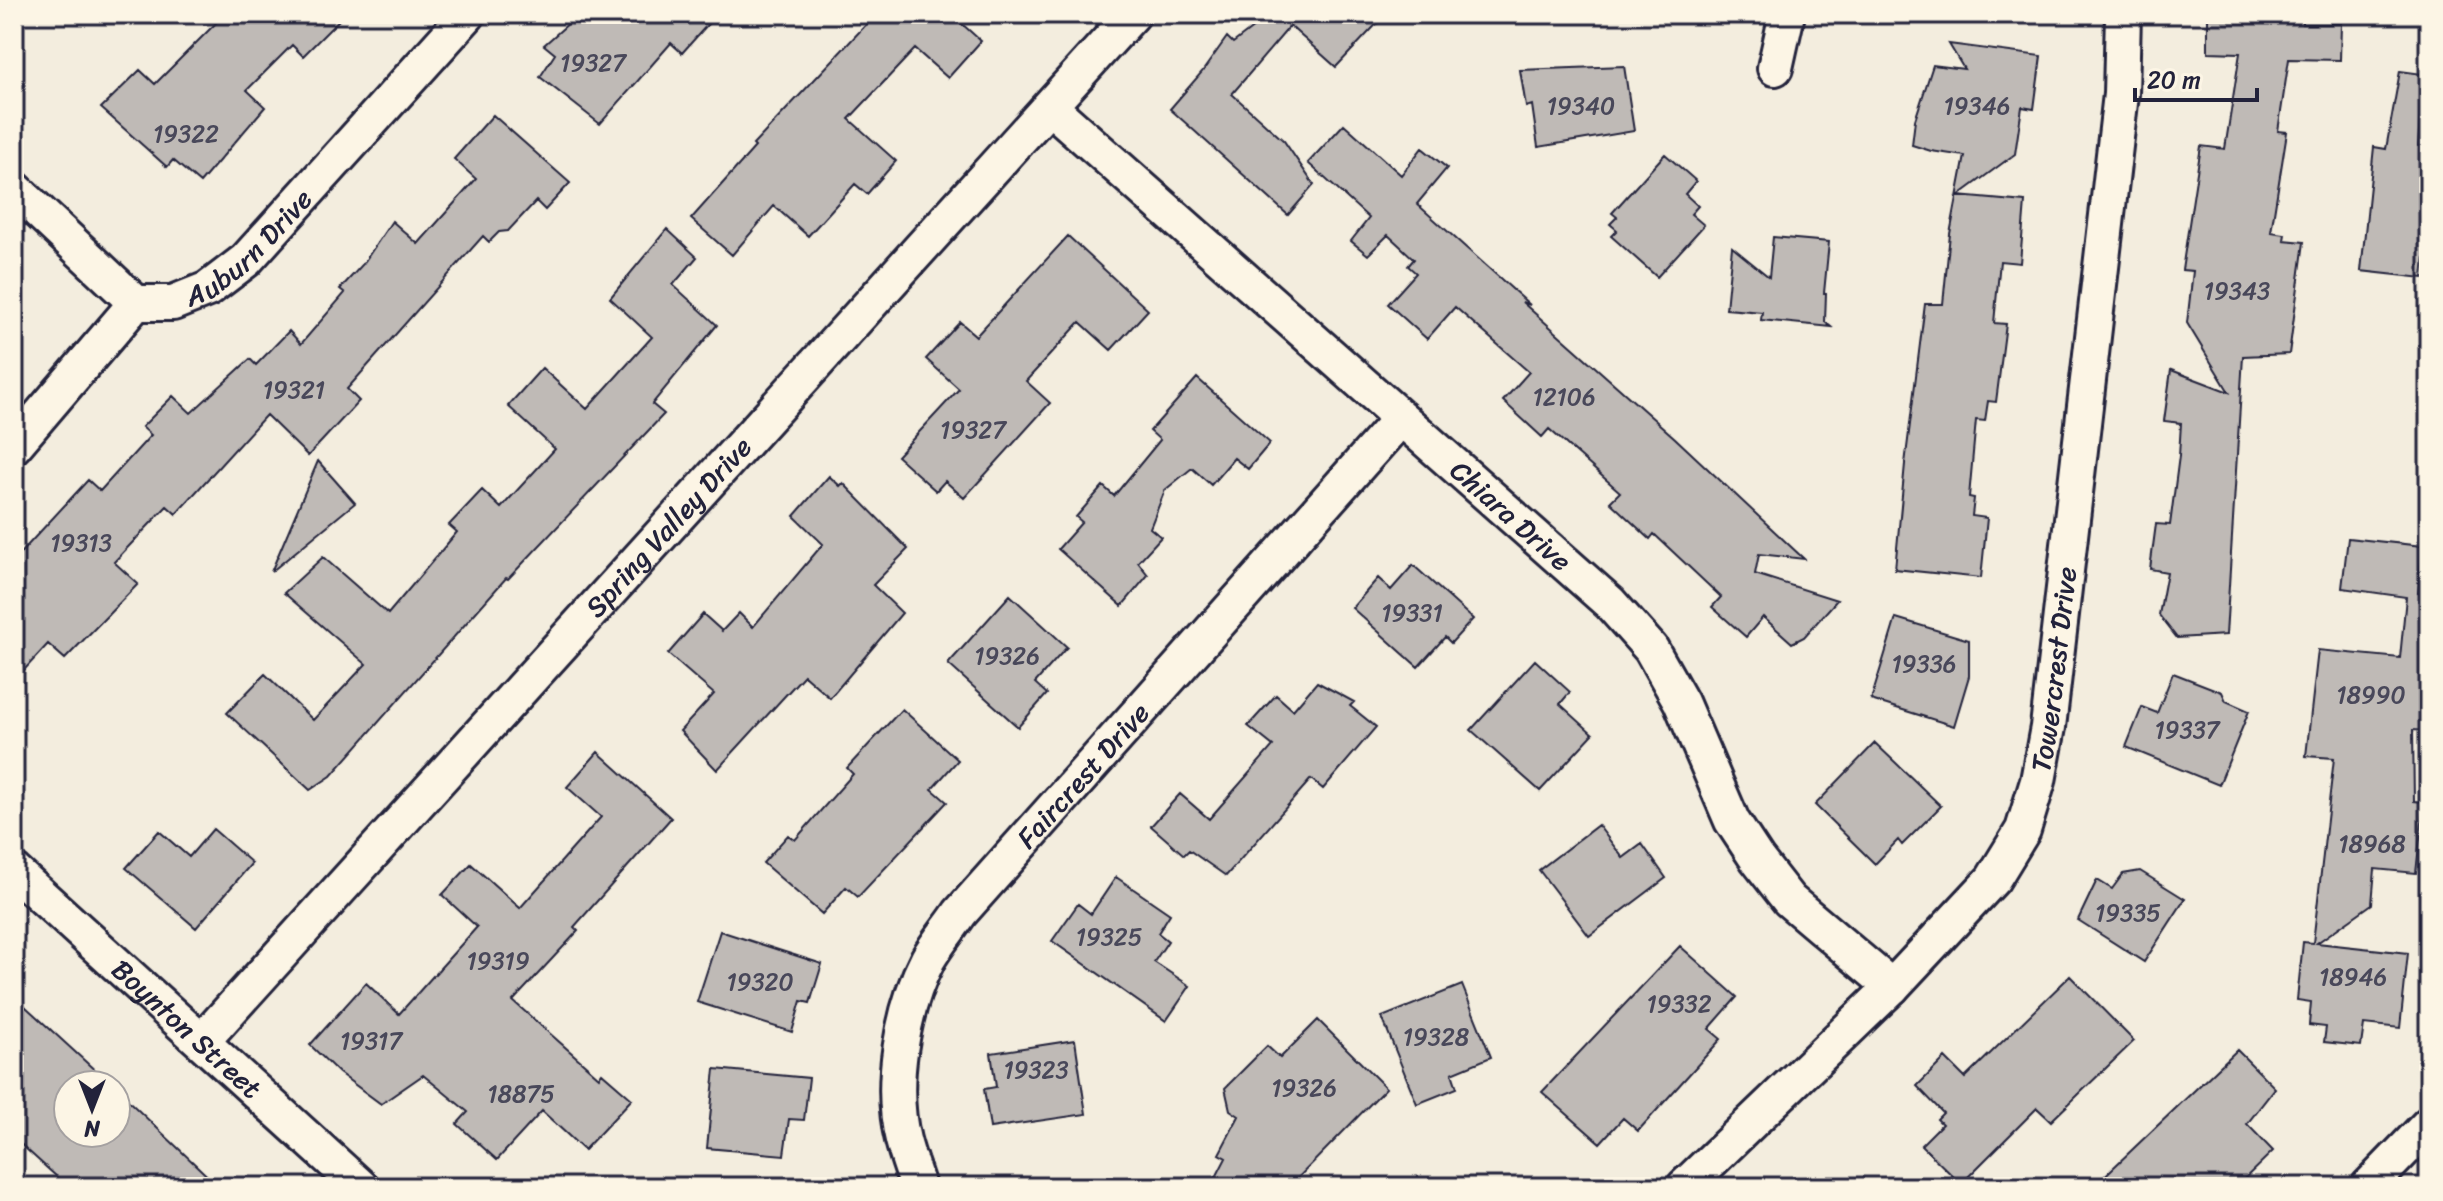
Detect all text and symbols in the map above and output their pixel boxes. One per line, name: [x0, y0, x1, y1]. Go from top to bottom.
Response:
house number: 19327: [560, 42, 627, 84]
scale bar: [2135, 52, 2257, 102]
text: 20 m: [2147, 59, 2201, 101]
house number: 19340: [1547, 85, 1615, 127]
house number: 19346: [1944, 85, 2010, 127]
house number: 19322: [153, 113, 219, 155]
street label: Auburn Drive: [176, 177, 325, 321]
house number: 19343: [2204, 270, 2270, 312]
house number: 19321: [263, 369, 325, 411]
house number: 12106: [1532, 376, 1596, 418]
house number: 19327: [940, 409, 1007, 451]
street label: Spring Valley Drive: [572, 425, 764, 629]
street label: Chiara Drive: [1439, 447, 1584, 584]
house number: 19313: [50, 522, 112, 564]
street label: Towercrest Drive: [2016, 564, 2091, 776]
house number: 19331: [1381, 592, 1443, 634]
house number: 19326: [974, 635, 1040, 677]
house number: 19336: [1891, 643, 1957, 685]
house number: 18990: [2336, 674, 2406, 716]
street label: Faircrest Drive: [1003, 690, 1162, 860]
house number: 19337: [2154, 709, 2221, 751]
house number: 18968: [2338, 823, 2406, 865]
house number: 19335: [2095, 892, 2161, 934]
house number: 19325: [1076, 916, 1142, 958]
house number: 19319: [466, 940, 530, 982]
street label: Boynton Street: [100, 946, 274, 1111]
house number: 18946: [2319, 956, 2387, 998]
house number: 19320: [726, 961, 794, 1003]
house number: 19332: [1646, 983, 1712, 1025]
house number: 19328: [1403, 1016, 1469, 1058]
house number: 19317: [340, 1020, 403, 1062]
house number: 19323: [1003, 1049, 1069, 1091]
house number: 19326: [1271, 1067, 1337, 1109]
north arrow: [52, 1069, 132, 1149]
house number: 18875: [487, 1073, 555, 1115]
text: N: [84, 1109, 101, 1148]

